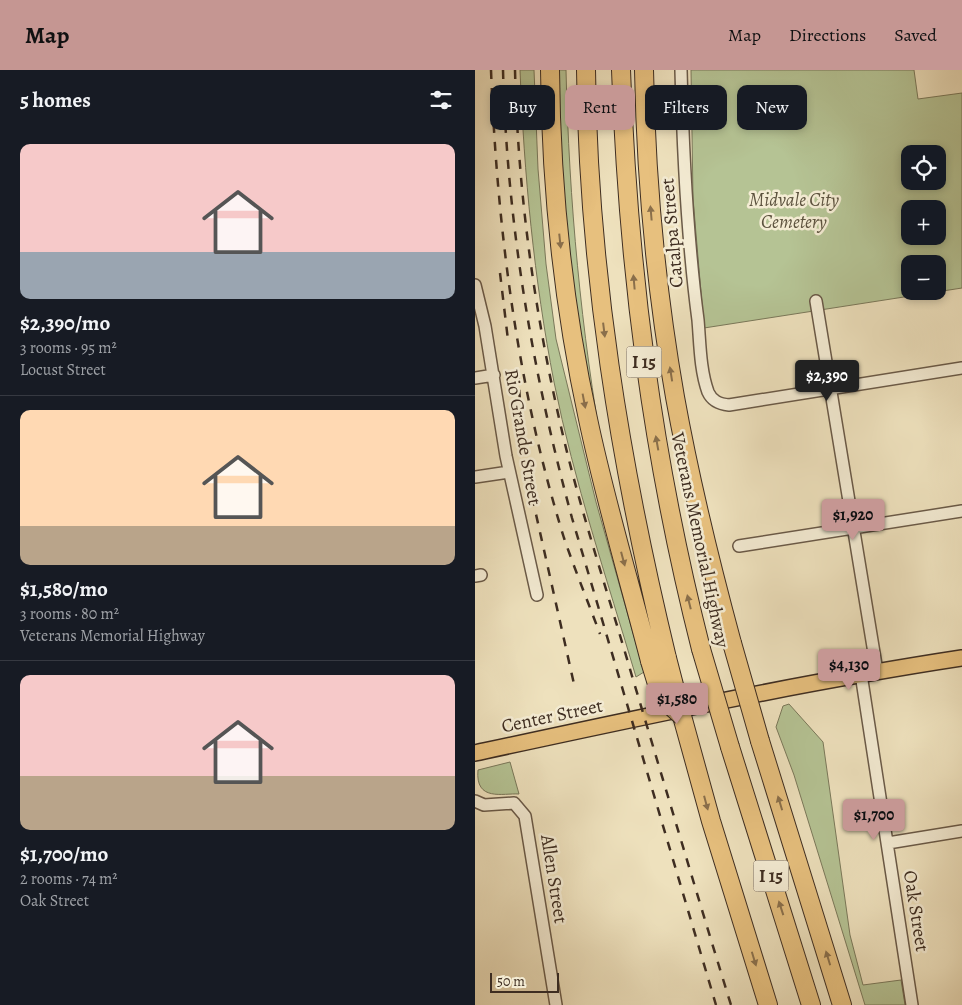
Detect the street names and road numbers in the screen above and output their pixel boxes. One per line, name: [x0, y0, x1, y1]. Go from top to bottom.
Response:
street label: Catalpa Street: [654, 177, 690, 289]
road number: I 15: [627, 346, 661, 378]
street label: Rio Grande Street: [498, 367, 548, 507]
street label: Veterans Memorial Highway: [664, 429, 736, 651]
street label: Center Street: [499, 693, 605, 739]
street label: Allen Street: [534, 832, 574, 925]
road number: I 15: [753, 860, 789, 891]
street label: Oak Street: [897, 869, 935, 953]

